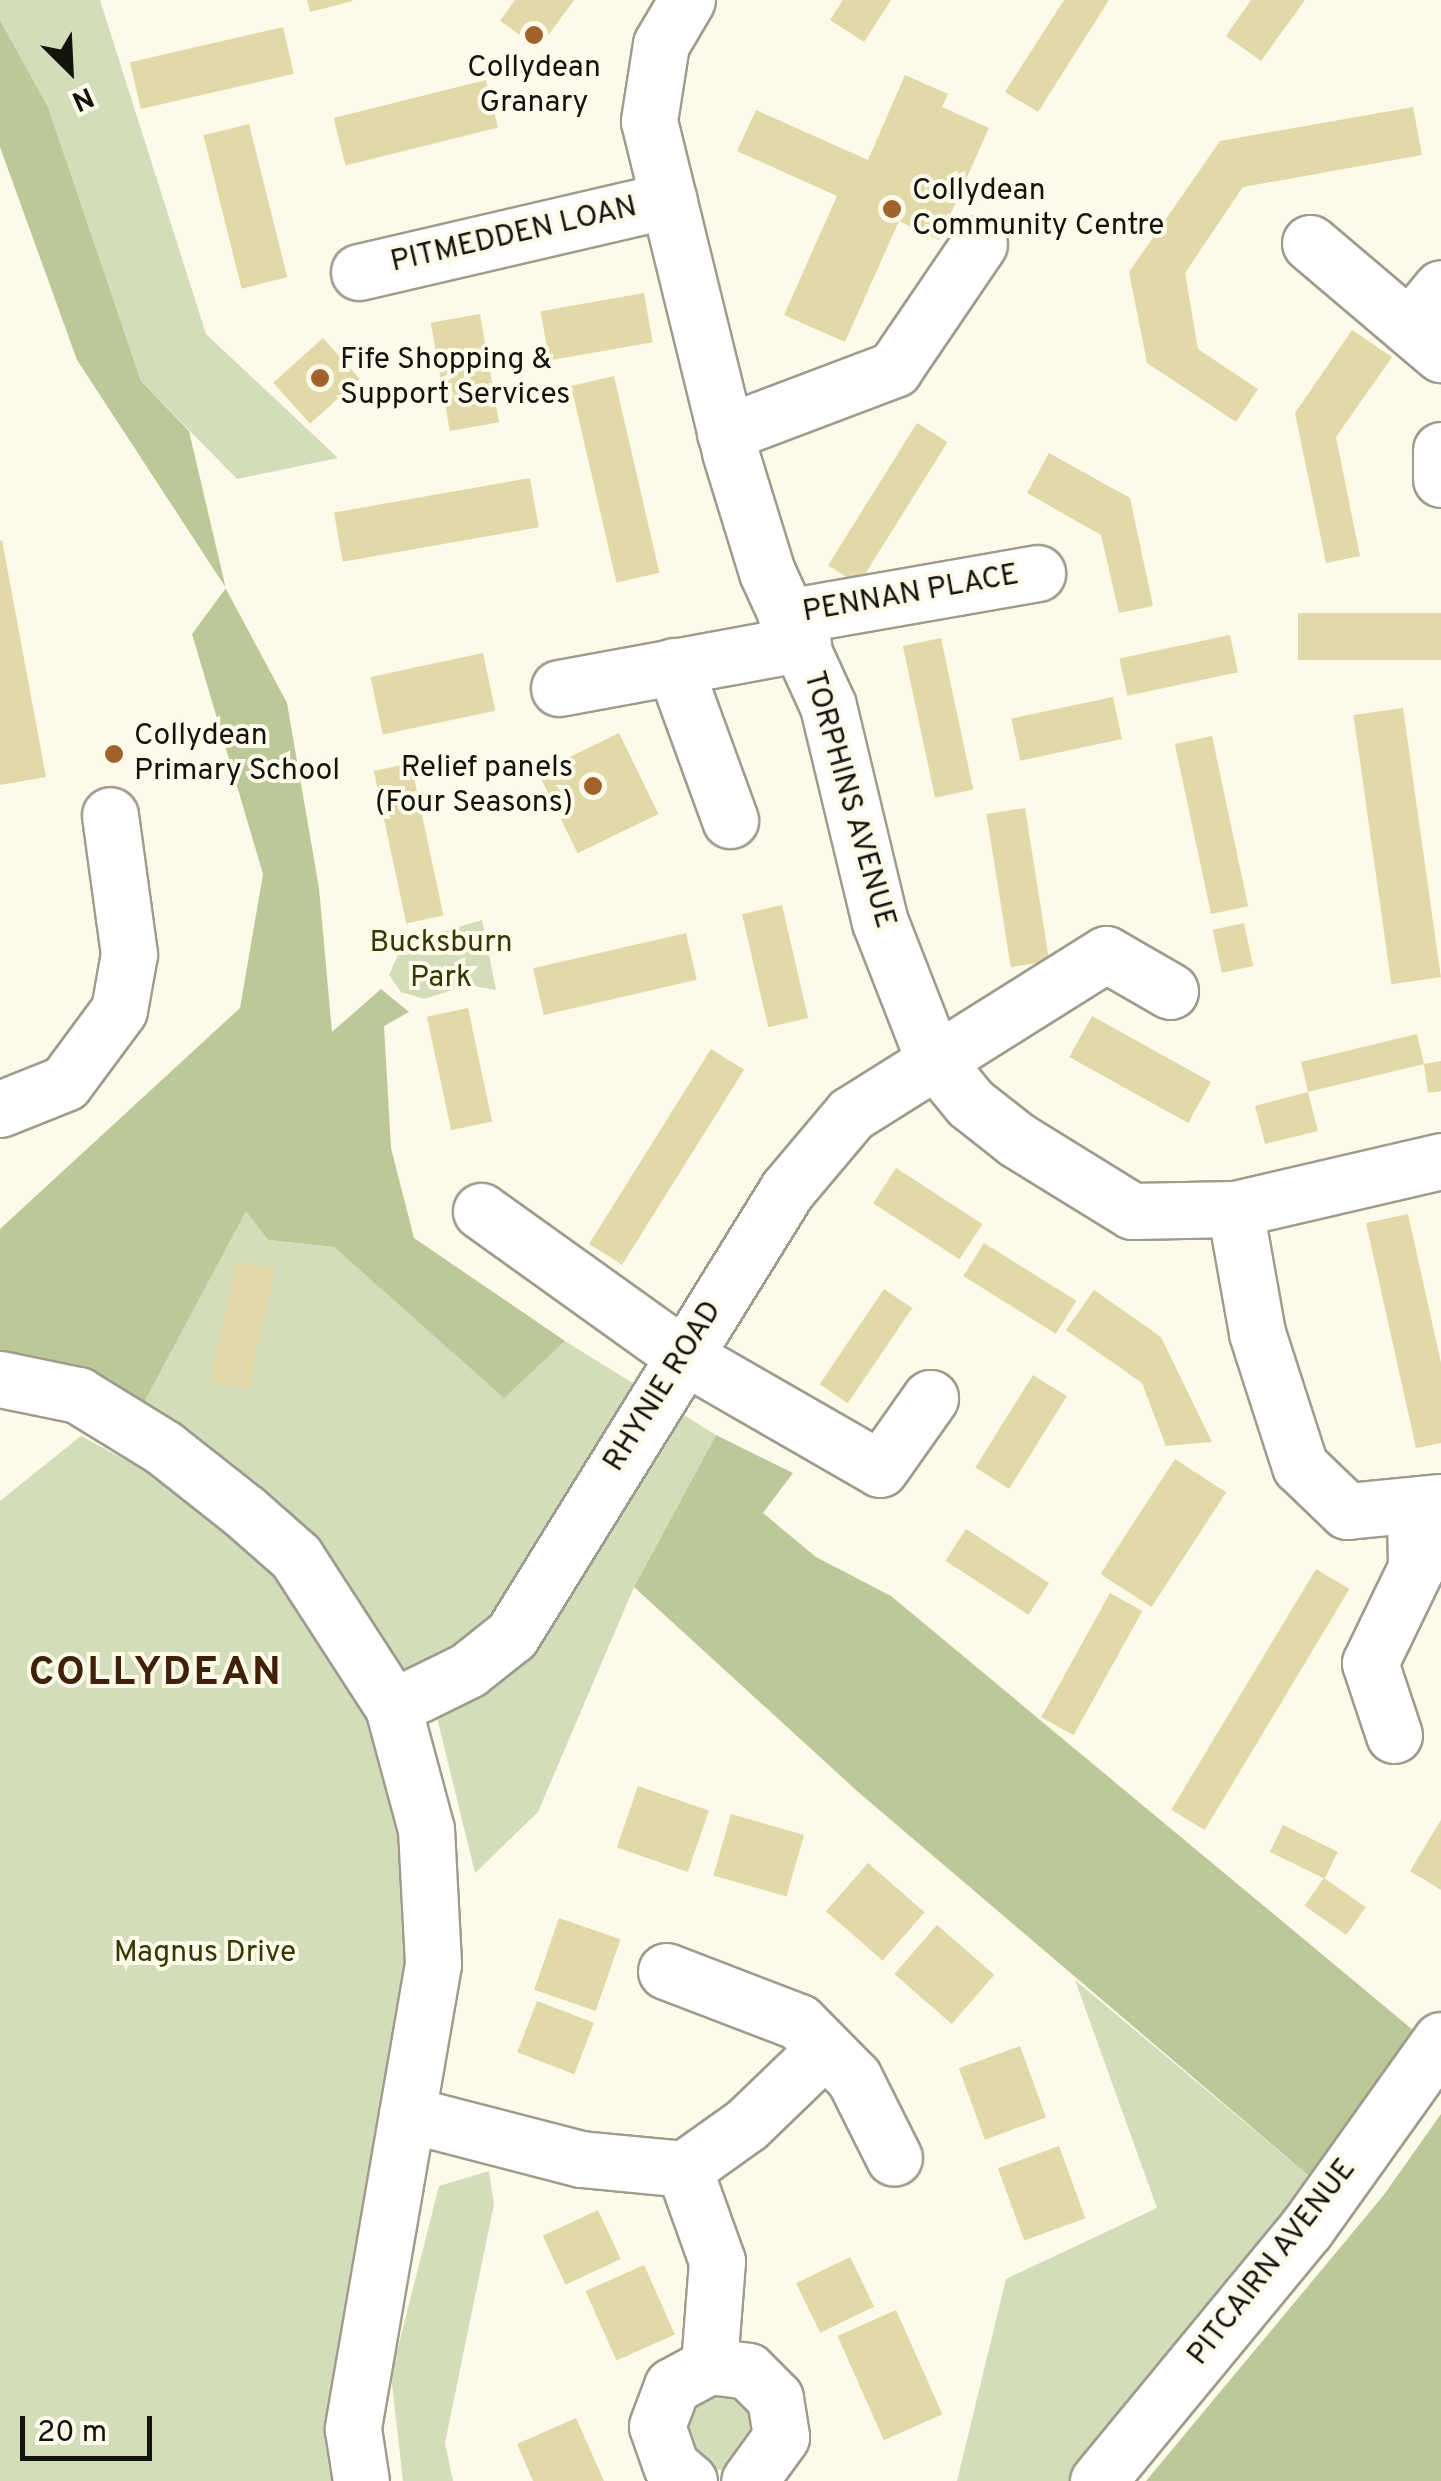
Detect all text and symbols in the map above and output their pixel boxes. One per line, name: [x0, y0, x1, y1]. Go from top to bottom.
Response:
north arrow: [20, 20, 120, 120]
marker: Collydean Granary: [523, 24, 545, 46]
place label: Collydean Granary: [467, 51, 601, 122]
text: N: [66, 77, 99, 118]
place label: Collydean Community Centre: [912, 174, 1164, 244]
street label: PITMEDDEN LOAN: [387, 190, 641, 282]
marker: Collydean Community Centre: [881, 198, 903, 220]
place label: Fife Shopping & Support Services: [340, 343, 570, 414]
marker: Fife Shopping & Support Services: [309, 367, 331, 389]
street label: PENNAN PLACE: [800, 558, 1022, 632]
street label: TORPHINS AVENUE: [794, 667, 902, 933]
place label: Collydean Primary School: [134, 719, 340, 790]
marker: Collydean Primary School: [103, 743, 125, 765]
place label: Relief panels (Four Seasons): [375, 751, 573, 822]
marker: Relief panels (Four Seasons): [582, 775, 604, 797]
park label: Bucksburn Park: [369, 926, 513, 996]
street label: RHYNIE ROAD: [597, 1295, 731, 1479]
district label: COLLYDEAN: [29, 1650, 283, 1698]
park label: Magnus Drive: [114, 1936, 296, 1972]
street label: PITCAIRN AVENUE: [1181, 2152, 1365, 2374]
scale bar: [25, 2396, 158, 2458]
text: 20 m: [37, 2415, 107, 2452]

